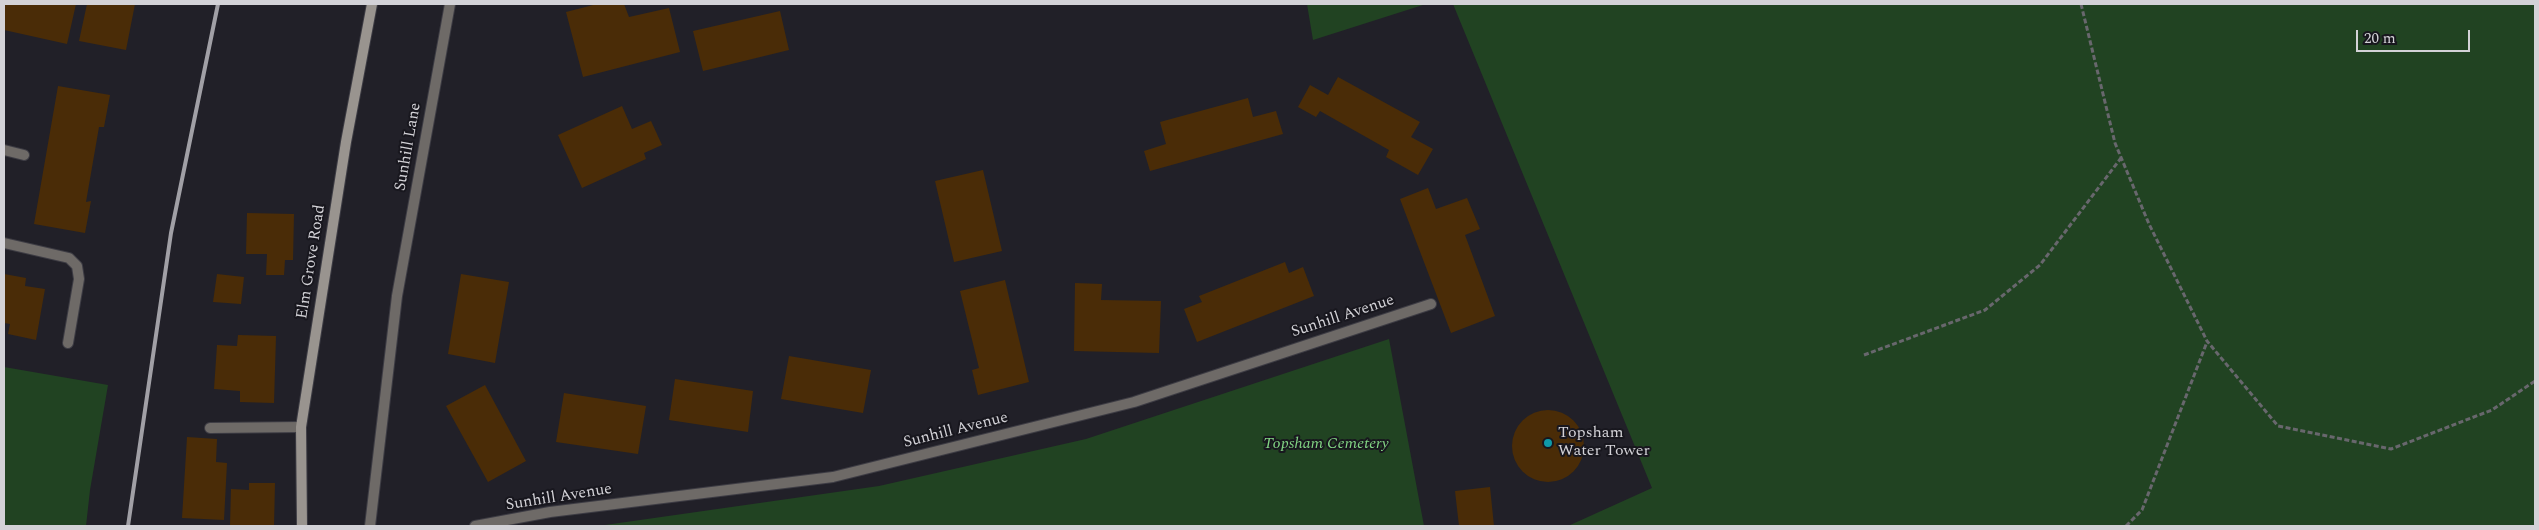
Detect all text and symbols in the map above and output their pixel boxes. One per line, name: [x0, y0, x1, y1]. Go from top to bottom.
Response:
scale bar: [2359, 20, 2473, 52]
text: 20 m: [2364, 27, 2396, 50]
street label: Sunhill Lane: [392, 101, 426, 193]
street label: Elm Grove Road: [293, 203, 331, 321]
street label: Sunhill Avenue: [1289, 291, 1397, 343]
street label: Sunhill Avenue: [902, 409, 1010, 453]
place label: Topsham Water Tower: [1558, 424, 1650, 462]
park label: Topsham Cemetery: [1263, 435, 1389, 455]
marker: Topsham Water Tower: [1542, 437, 1554, 449]
street label: Sunhill Avenue: [505, 480, 613, 516]

